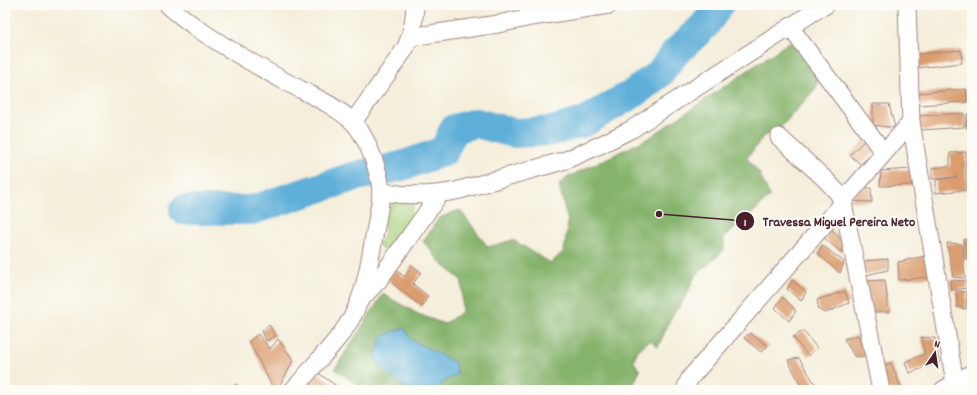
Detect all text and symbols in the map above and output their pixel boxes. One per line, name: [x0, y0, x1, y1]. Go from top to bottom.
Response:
callout: Travessa Miguel Pereira Neto: [735, 208, 924, 234]
text: Travessa Miguel Pereira Neto: [763, 213, 915, 233]
text: 1: [744, 215, 747, 232]
north arrow: [915, 333, 955, 373]
text: N: [932, 337, 942, 354]

